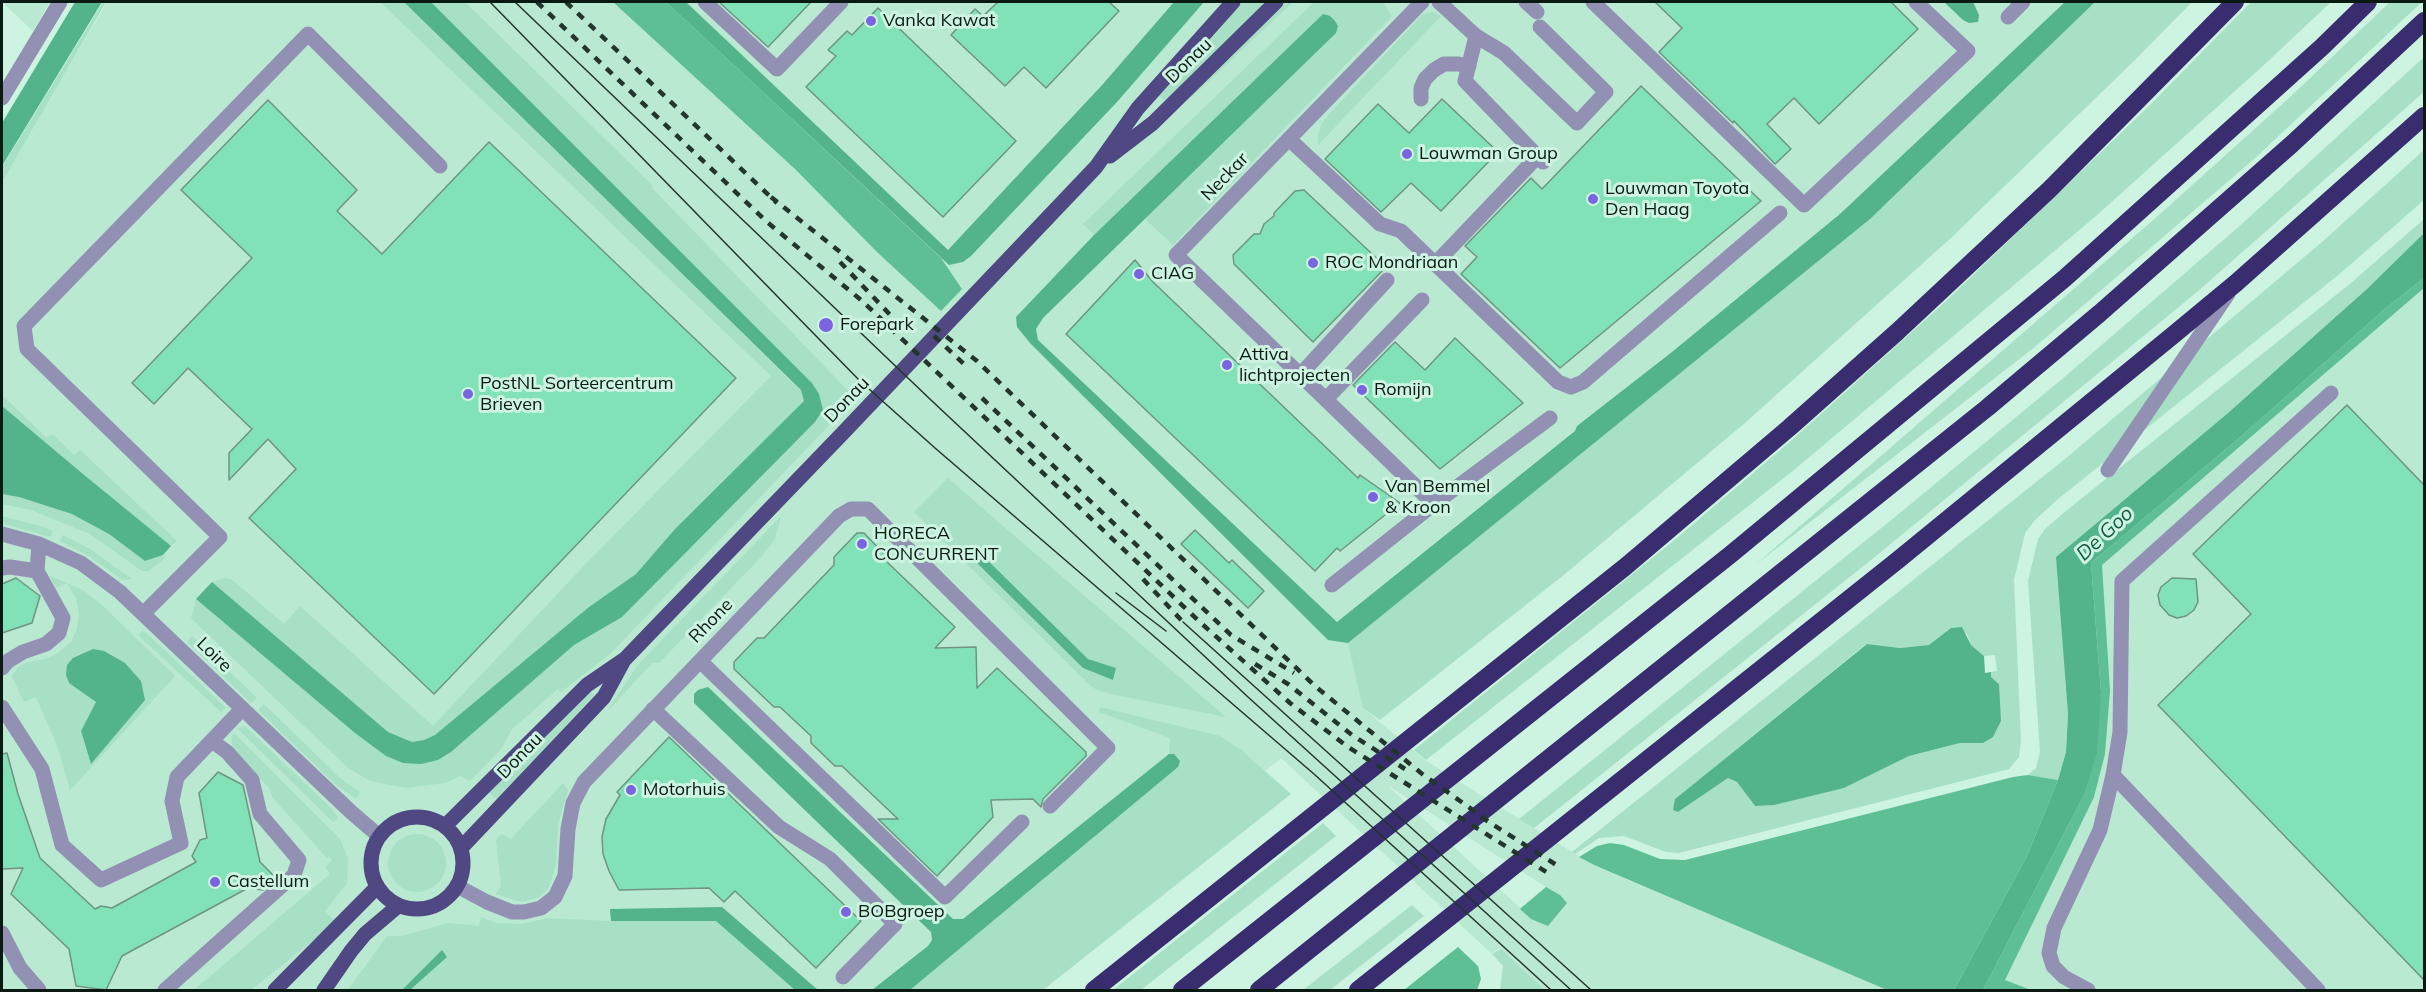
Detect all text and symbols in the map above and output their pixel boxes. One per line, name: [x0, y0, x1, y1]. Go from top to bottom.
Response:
place label: Vanka Kawat: [883, 10, 995, 32]
marker: Vanka Kawat: [864, 14, 878, 28]
street label: Donau: [1162, 34, 1216, 88]
place label: Louwman Group: [1419, 143, 1558, 165]
marker: Louwman Group: [1400, 147, 1414, 161]
street label: Neckar: [1197, 148, 1253, 206]
place label: Louwman Toyota Den Haag: [1605, 178, 1749, 220]
marker: Louwman Toyota Den Haag: [1586, 192, 1600, 206]
place label: ROC Mondriaan: [1325, 252, 1458, 274]
marker: ROC Mondriaan: [1306, 256, 1320, 270]
place label: CIAG: [1151, 263, 1194, 285]
marker: CIAG: [1132, 267, 1146, 281]
place label: Forepark: [840, 314, 914, 336]
marker: Forepark: [817, 316, 835, 334]
place label: Attiva lichtprojecten: [1239, 344, 1350, 386]
marker: Attiva lichtprojecten: [1220, 358, 1234, 372]
place label: PostNL Sorteercentrum Brieven: [480, 373, 673, 416]
street label: Donau: [820, 373, 874, 427]
place label: Romijn: [1374, 379, 1431, 401]
marker: Romijn: [1355, 383, 1369, 397]
marker: PostNL Sorteercentrum Brieven: [461, 387, 475, 401]
place label: Van Bemmel & Kroon: [1385, 476, 1490, 518]
marker: Van Bemmel & Kroon: [1366, 490, 1380, 504]
water label: De Goo: [2072, 502, 2138, 566]
place label: HORECA CONCURRENT: [874, 523, 999, 566]
marker: HORECA CONCURRENT: [855, 537, 869, 551]
street label: Rhone: [685, 594, 737, 648]
street label: Loire: [192, 633, 236, 677]
street label: Donau: [493, 729, 547, 783]
place label: Motorhuis: [643, 779, 726, 801]
marker: Motorhuis: [624, 783, 638, 797]
place label: Castellum: [227, 871, 309, 893]
marker: Castellum: [208, 875, 222, 889]
place label: BOBgroep: [858, 901, 945, 923]
marker: BOBgroep: [839, 905, 853, 919]

